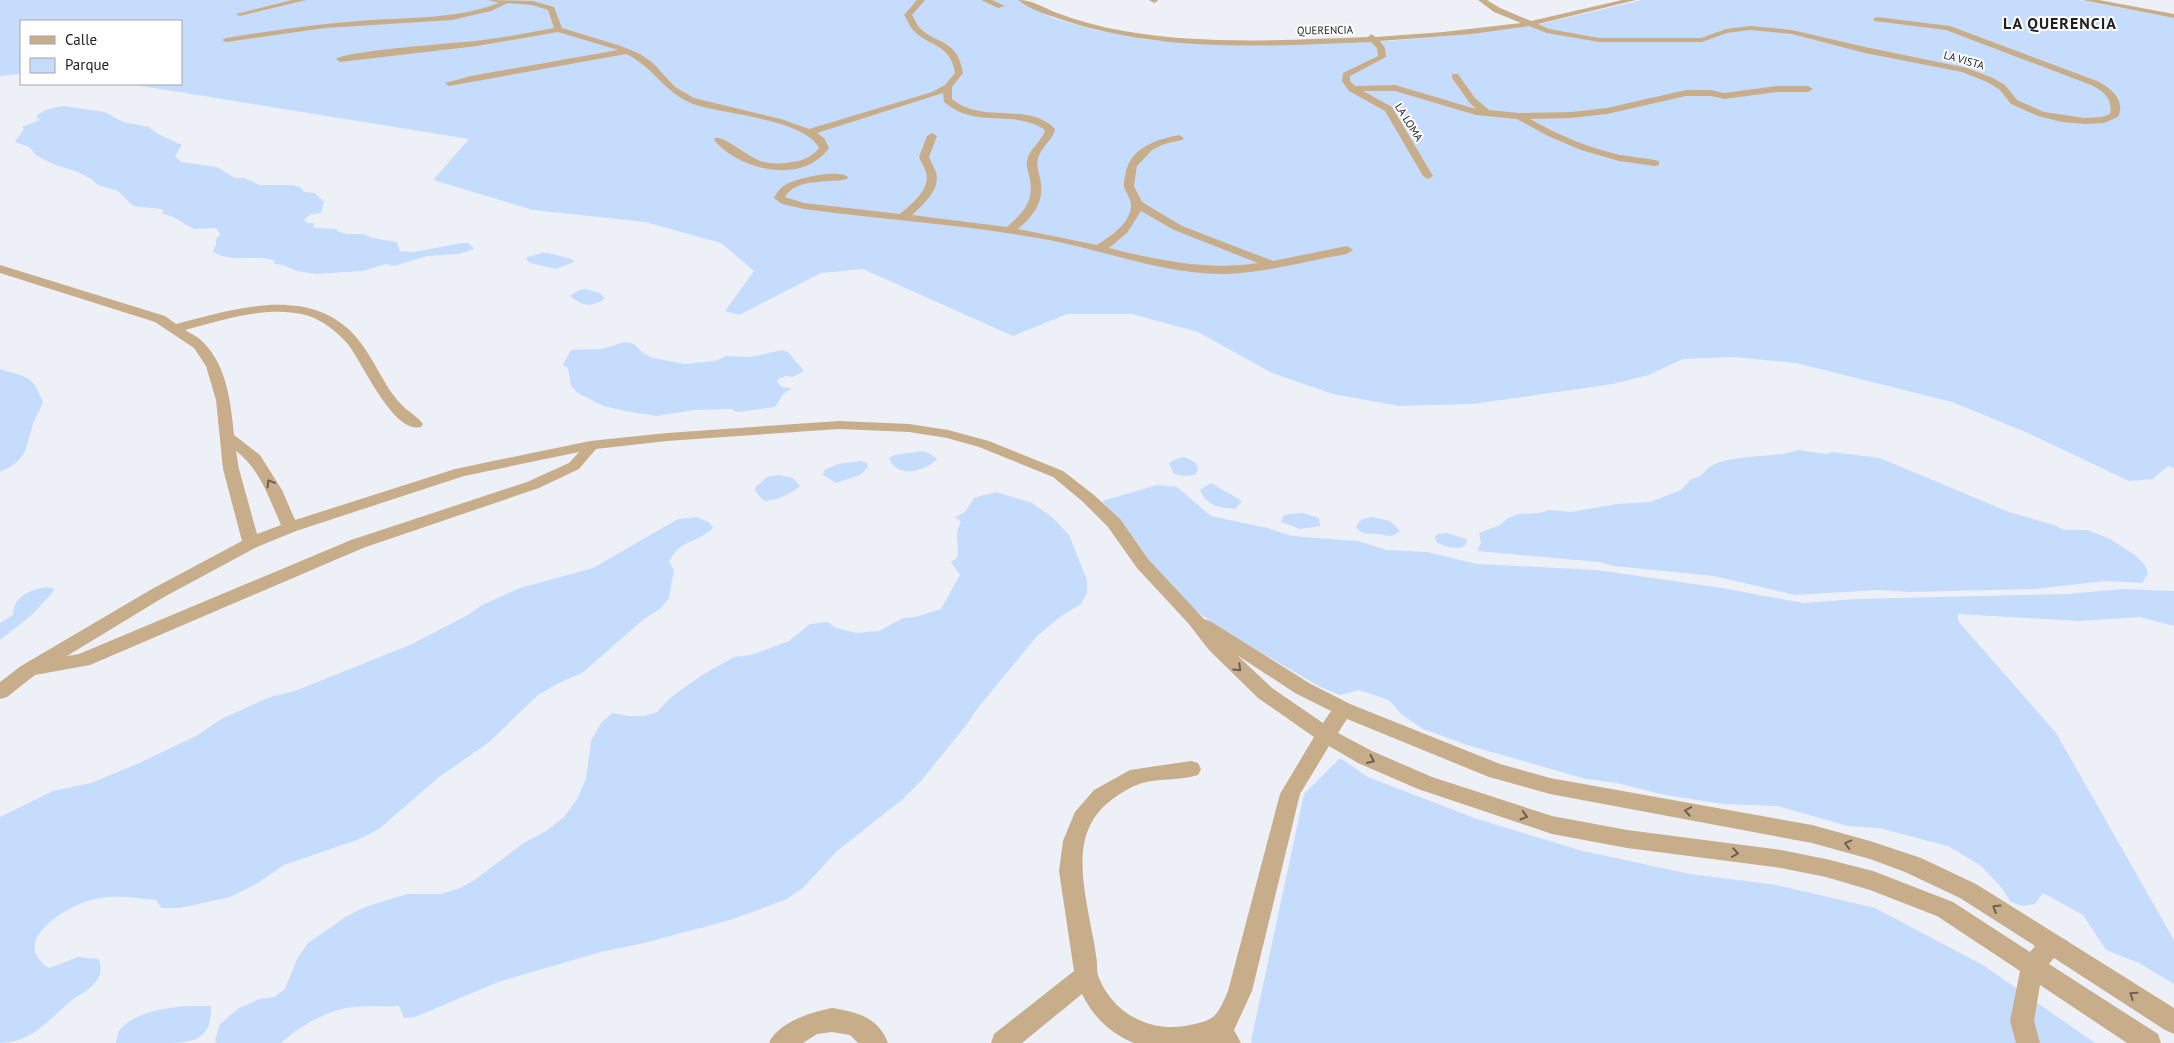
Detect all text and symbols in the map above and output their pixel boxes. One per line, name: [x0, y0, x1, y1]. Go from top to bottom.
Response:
district label: LA QUERENCIA: [2003, 13, 2117, 33]
legend: [20, 20, 182, 85]
street label: QUERENCIA: [1297, 22, 1354, 37]
text: Calle: [65, 30, 97, 49]
street label: LA VISTA: [1942, 48, 1986, 73]
text: Parque: [65, 55, 109, 74]
street label: LA LOMA: [1392, 100, 1426, 144]
one-way arrow: [267, 479, 277, 488]
one-way arrow: [1233, 662, 1242, 671]
one-way arrow: [1366, 753, 1375, 764]
one-way arrow: [1684, 807, 1693, 817]
one-way arrow: [1519, 810, 1527, 820]
one-way arrow: [1844, 839, 1852, 849]
one-way arrow: [1731, 847, 1739, 858]
one-way arrow: [1992, 905, 2002, 914]
one-way arrow: [2129, 992, 2138, 1002]

